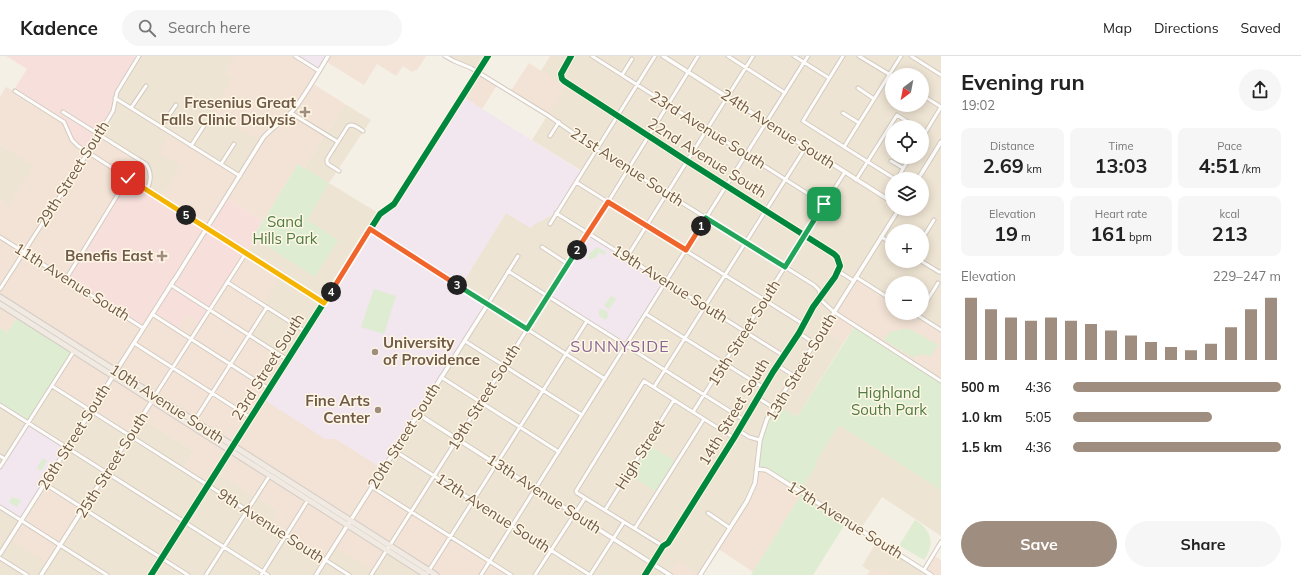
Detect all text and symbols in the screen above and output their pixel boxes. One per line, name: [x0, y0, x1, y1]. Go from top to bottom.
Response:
search box: [122, 10, 402, 46]
text: Kadence: [20, 16, 98, 40]
icon: search: [136, 17, 158, 39]
text: Search here: [168, 18, 250, 37]
text: Map: [1103, 19, 1132, 37]
text: Directions: [1154, 19, 1219, 37]
text: Saved: [1241, 19, 1281, 37]
north arrow: [885, 68, 929, 112]
map controls: [885, 68, 929, 320]
text: Evening run: [961, 68, 1085, 96]
button: share: [1239, 69, 1281, 111]
street label: 24th Avenue South: [717, 84, 839, 173]
street label: 23rd Avenue South: [647, 86, 770, 173]
place label: Fresenius Great Falls Clinic Dialysis: [161, 93, 296, 129]
text: 19:02: [961, 97, 995, 113]
marker: Fresenius Great Falls Clinic Dialysis: [299, 106, 311, 118]
street label: 22nd Avenue South: [644, 113, 770, 202]
street label: 29th Street South: [32, 117, 113, 230]
button: locate: [885, 120, 929, 164]
street label: 21st Avenue South: [567, 123, 688, 210]
text: Distance: [990, 139, 1035, 153]
text: Time: [1109, 139, 1133, 153]
text: Pace: [1217, 139, 1242, 153]
text: 2.69: [983, 153, 1024, 178]
text: 13:03: [1095, 153, 1147, 178]
text: 4:51: [1199, 153, 1239, 178]
pin: [111, 161, 145, 195]
text: km: [1024, 162, 1042, 176]
text: /km: [1239, 162, 1261, 176]
icon: check: [117, 167, 139, 189]
button: layers: [885, 172, 929, 216]
pin: [807, 187, 841, 221]
icon: arrive: [813, 193, 835, 215]
pin: 5: [176, 205, 196, 225]
text: Elevation: [989, 207, 1036, 221]
text: Heart rate: [1095, 207, 1147, 221]
text: kcal: [1220, 207, 1240, 221]
text: 5: [183, 208, 189, 222]
park label: Sand Hills Park: [252, 212, 318, 248]
pin: 1: [691, 216, 711, 236]
text: 1: [698, 219, 704, 233]
text: 19: [994, 221, 1018, 246]
text: 161: [1090, 221, 1126, 246]
text: 213: [1212, 221, 1248, 246]
button: +: [885, 224, 929, 268]
text: m: [1018, 230, 1031, 244]
text: bpm: [1126, 230, 1152, 244]
street label: 11th Avenue South: [11, 238, 134, 325]
pin: 2: [567, 240, 587, 260]
street label: 19th Avenue South: [609, 240, 732, 327]
text: 2: [574, 243, 580, 257]
place label: Benefis East: [65, 246, 153, 265]
marker: Benefis East: [156, 250, 168, 262]
text: Elevation: [961, 268, 1016, 284]
text: 229–247 m: [1213, 268, 1281, 284]
pin: 3: [447, 275, 467, 295]
street label: 15th Street South: [703, 276, 784, 389]
button: −: [885, 276, 929, 320]
text: 3: [454, 278, 460, 292]
pin: 4: [321, 282, 341, 302]
text: 4: [328, 285, 334, 299]
street label: 23rd Street South: [227, 310, 308, 424]
street label: 13th Street South: [761, 310, 840, 424]
place label: University of Providence: [383, 333, 480, 369]
district label: SUNNYSIDE: [570, 336, 670, 356]
street label: 19th Street South: [443, 340, 524, 453]
marker: University of Providence: [370, 347, 380, 357]
street label: 14th Street South: [694, 355, 773, 469]
street label: 10th Avenue South: [106, 359, 228, 448]
street label: 20th Street South: [363, 379, 444, 492]
text: 500 m: [961, 379, 1000, 395]
text: 4:36: [1025, 379, 1051, 395]
street label: 26th Street South: [33, 380, 114, 493]
park label: Highland South Park: [851, 383, 927, 419]
place label: Fine Arts Center: [305, 391, 370, 427]
marker: Fine Arts Center: [373, 405, 383, 415]
street label: 25th Street South: [71, 408, 152, 521]
text: 1.0 km: [961, 409, 1002, 425]
text: 5:05: [1025, 409, 1051, 425]
street label: High Street: [611, 417, 668, 493]
text: 1.5 km: [961, 439, 1002, 455]
text: 4:36: [1025, 439, 1051, 455]
street label: 13th Avenue South: [483, 449, 605, 538]
street label: 12th Avenue South: [432, 468, 554, 557]
street label: 17th Avenue South: [784, 476, 907, 563]
street label: 9th Avenue South: [214, 484, 328, 567]
button: Save: [961, 521, 1117, 567]
button: Share: [1125, 521, 1281, 567]

